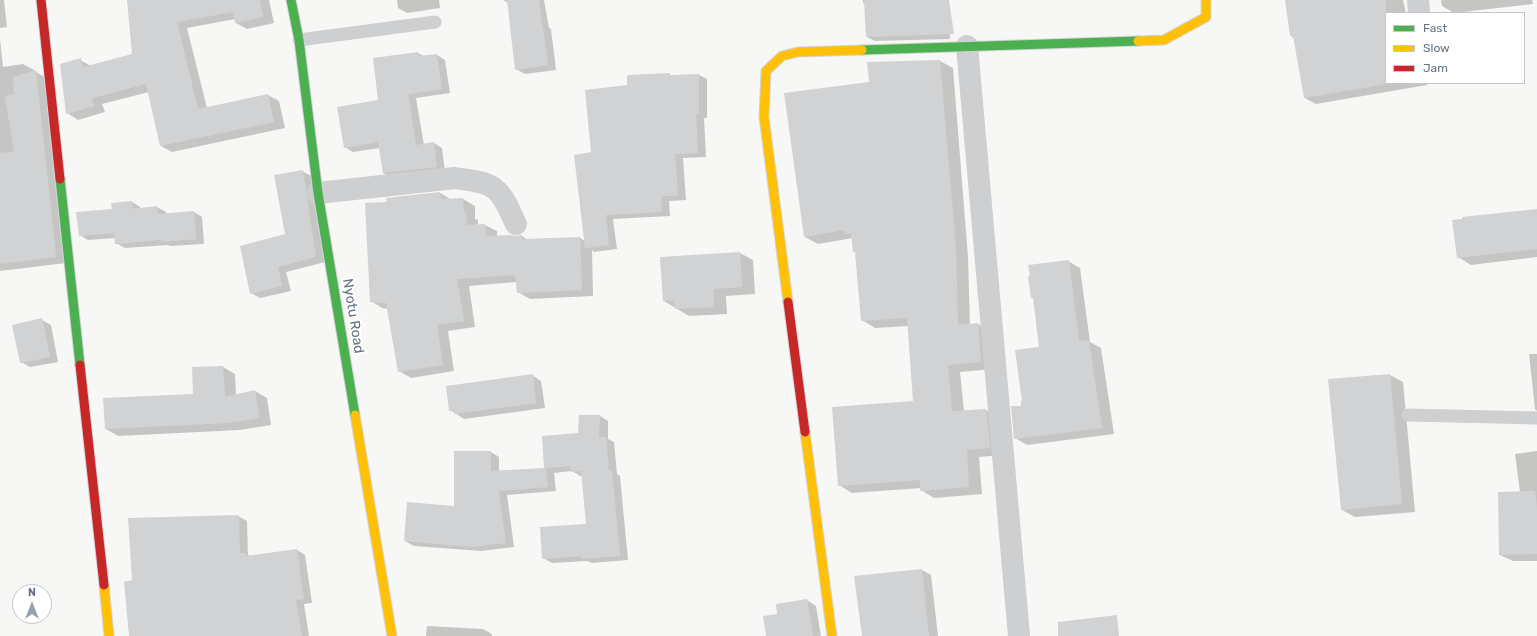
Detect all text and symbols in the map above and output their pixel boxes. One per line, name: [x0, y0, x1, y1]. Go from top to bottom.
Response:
legend: [1385, 12, 1525, 84]
text: Fast: [1423, 21, 1447, 35]
text: Slow: [1423, 41, 1450, 55]
text: Jam: [1423, 61, 1448, 75]
street label: Nyotu Road: [339, 277, 367, 355]
north arrow: [12, 584, 52, 624]
text: N: [28, 586, 36, 599]

